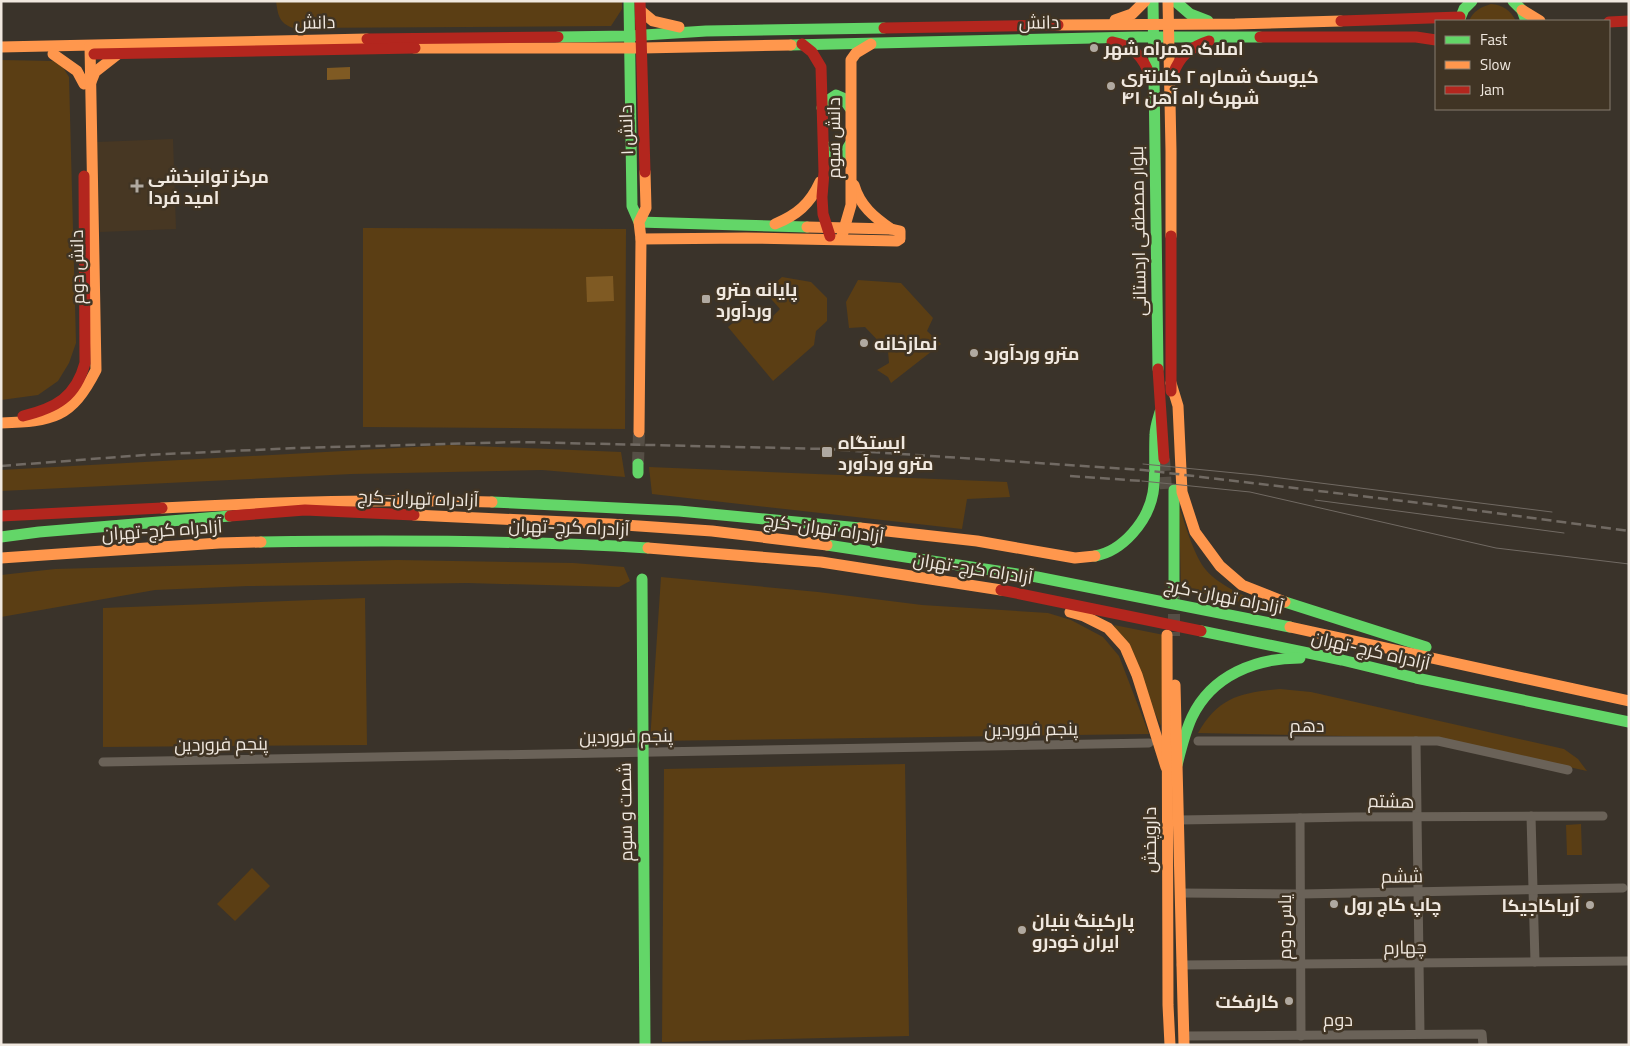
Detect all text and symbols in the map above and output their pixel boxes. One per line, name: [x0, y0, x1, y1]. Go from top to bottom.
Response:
street label: دانش: [294, 8, 336, 36]
street label: دانش: [1018, 8, 1060, 36]
legend: [1435, 20, 1610, 110]
text: Fast: [1480, 28, 1508, 51]
place label: املاک همراه شهر: [1103, 35, 1244, 62]
marker: املاک همراه شهر: [1088, 42, 1100, 54]
text: Slow: [1480, 53, 1511, 76]
place label: کیوسک شماره ۲ کلانتری ۴۱ شهرک راه آهن: [1121, 63, 1319, 111]
text: Jam: [1480, 78, 1504, 101]
marker: کیوسک شماره ۲ کلانتری ۴۱ شهرک راه آهن: [1105, 80, 1117, 92]
street label: دانش سوم: [820, 97, 847, 179]
street label: دانش ۱: [612, 104, 640, 156]
street label: بلوار مصطفی اردستانی: [1123, 146, 1153, 316]
place label: مرکز توانبخشی امید فردا: [148, 163, 269, 211]
marker: مرکز توانبخشی امید فردا: [130, 179, 144, 193]
street label: دانش دوم: [63, 230, 91, 304]
place label: پایانه مترو وردآورد: [716, 276, 798, 324]
marker: پایانه مترو وردآورد: [700, 293, 712, 305]
place label: نمازخانه: [874, 330, 937, 357]
marker: نمازخانه: [858, 337, 870, 349]
place label: مترو وردآورد: [984, 340, 1080, 367]
marker: مترو وردآورد: [968, 347, 980, 359]
place label: ایستگاه مترو وردآورد: [838, 429, 934, 477]
marker: ایستگاه مترو وردآورد: [820, 445, 834, 459]
street label: آزادراه تهران-کرج: [357, 482, 479, 514]
street label: آزادراه تهران-کرج: [762, 506, 886, 550]
street label: آزادراه کرج-تهران: [508, 511, 630, 543]
street label: آزادراه کرج-تهران: [101, 512, 223, 548]
street label: آزادراه کرج-تهران: [911, 545, 1035, 591]
street label: آزادراه تهران-کرج: [1162, 571, 1286, 621]
street label: آزادراه کرج-تهران: [1309, 623, 1433, 677]
street label: دهم: [1290, 712, 1324, 739]
street label: پنجم فروردین: [984, 715, 1078, 743]
street label: پنجم فروردین: [579, 722, 673, 750]
street label: پنجم فروردین: [174, 730, 268, 758]
street label: شصت و سوم: [611, 762, 639, 862]
street label: هشتم: [1367, 787, 1415, 815]
street label: داروپخش: [1136, 807, 1163, 873]
street label: ششم: [1381, 862, 1423, 890]
place label: چاپ کاج رول: [1344, 891, 1441, 918]
place label: آریاکاجیکا: [1501, 892, 1580, 919]
street label: یاس دوم: [1271, 894, 1298, 960]
marker: چاپ کاج رول: [1328, 898, 1340, 910]
marker: آریاکاجیکا: [1584, 899, 1596, 911]
place label: پارکینگ بنیان ایران خودرو: [1032, 907, 1135, 955]
marker: پارکینگ بنیان ایران خودرو: [1016, 924, 1028, 936]
street label: چهارم: [1383, 933, 1427, 961]
place label: کارفکت: [1215, 988, 1279, 1015]
marker: کارفکت: [1283, 995, 1295, 1007]
street label: دوم: [1323, 1006, 1353, 1033]

